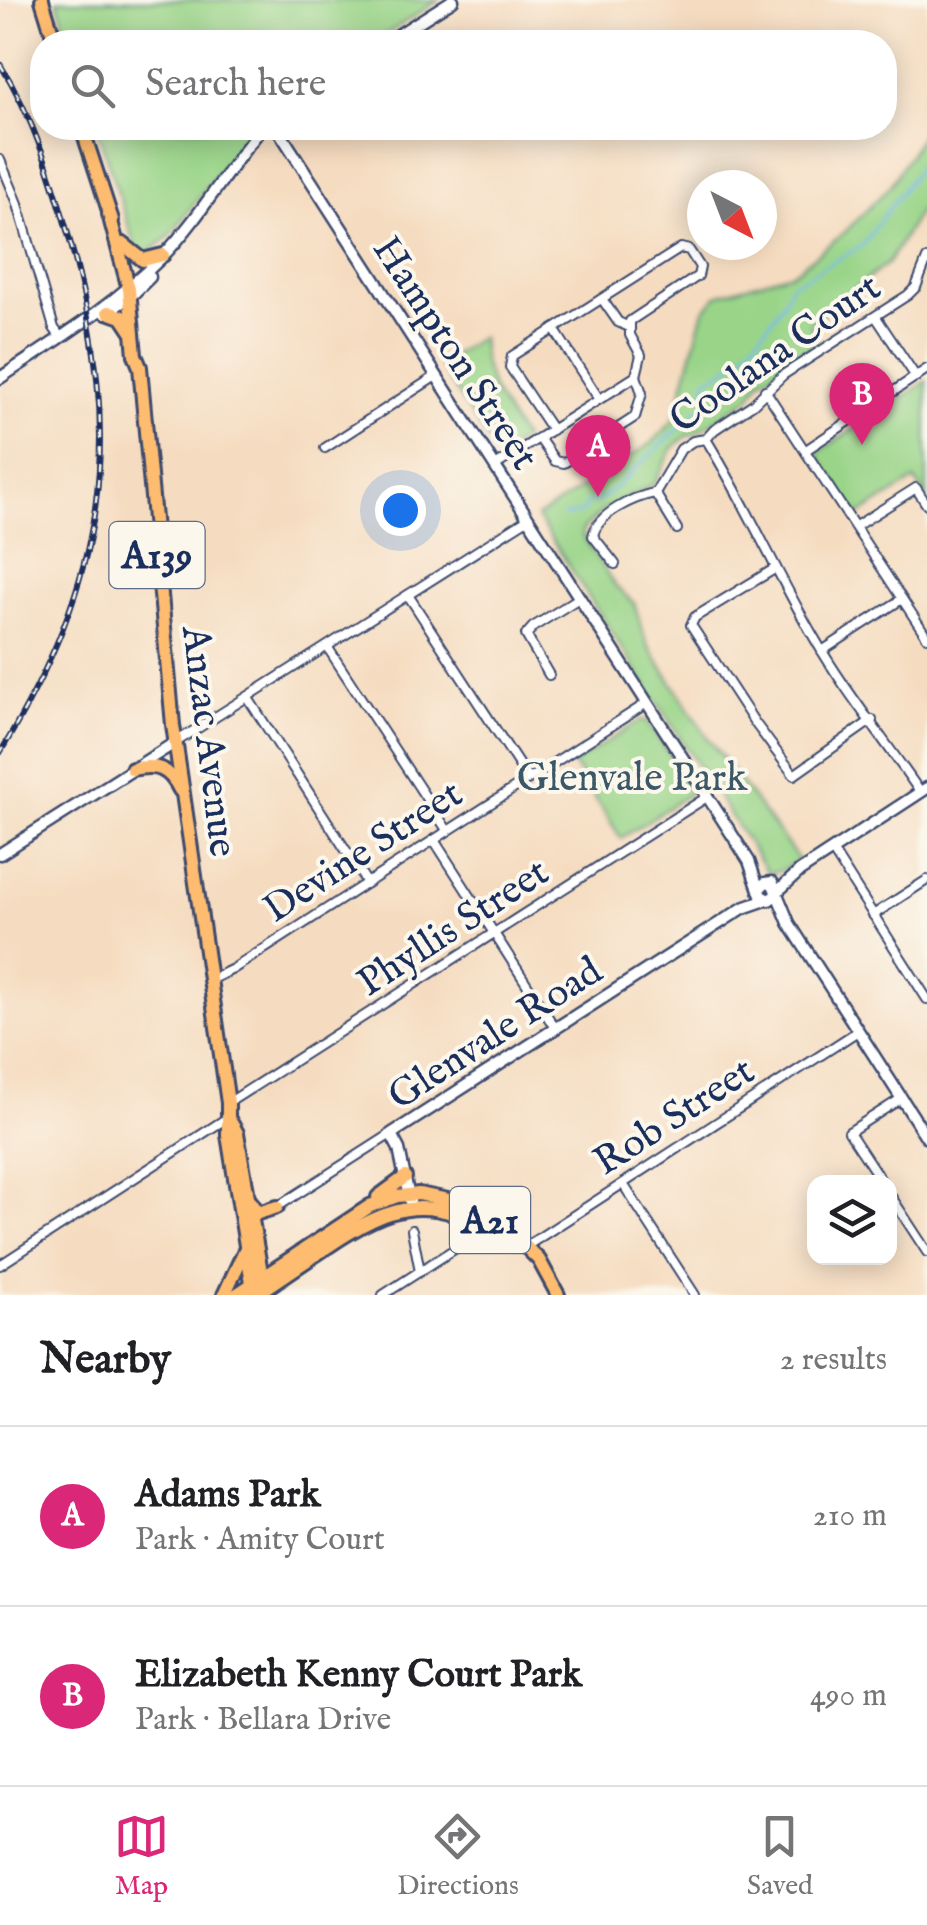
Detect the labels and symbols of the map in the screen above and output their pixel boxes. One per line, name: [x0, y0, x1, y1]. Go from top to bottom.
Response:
north arrow: [687, 170, 777, 260]
street label: Hampton Street: [360, 227, 549, 480]
street label: Coolana Court: [661, 263, 892, 446]
pin: B: [830, 362, 894, 445]
pin: A: [566, 414, 630, 497]
your location: [375, 485, 426, 536]
road number: A139: [110, 522, 204, 588]
street label: Anzac Avenue: [168, 622, 247, 860]
park label: Glenvale Park: [517, 754, 748, 805]
street label: Devine Street: [255, 770, 473, 936]
street label: Phyllis Street: [349, 848, 559, 1010]
street label: Glenvale Road: [379, 946, 613, 1123]
street label: Rob Street: [585, 1047, 765, 1189]
road number: A21: [450, 1187, 530, 1253]

